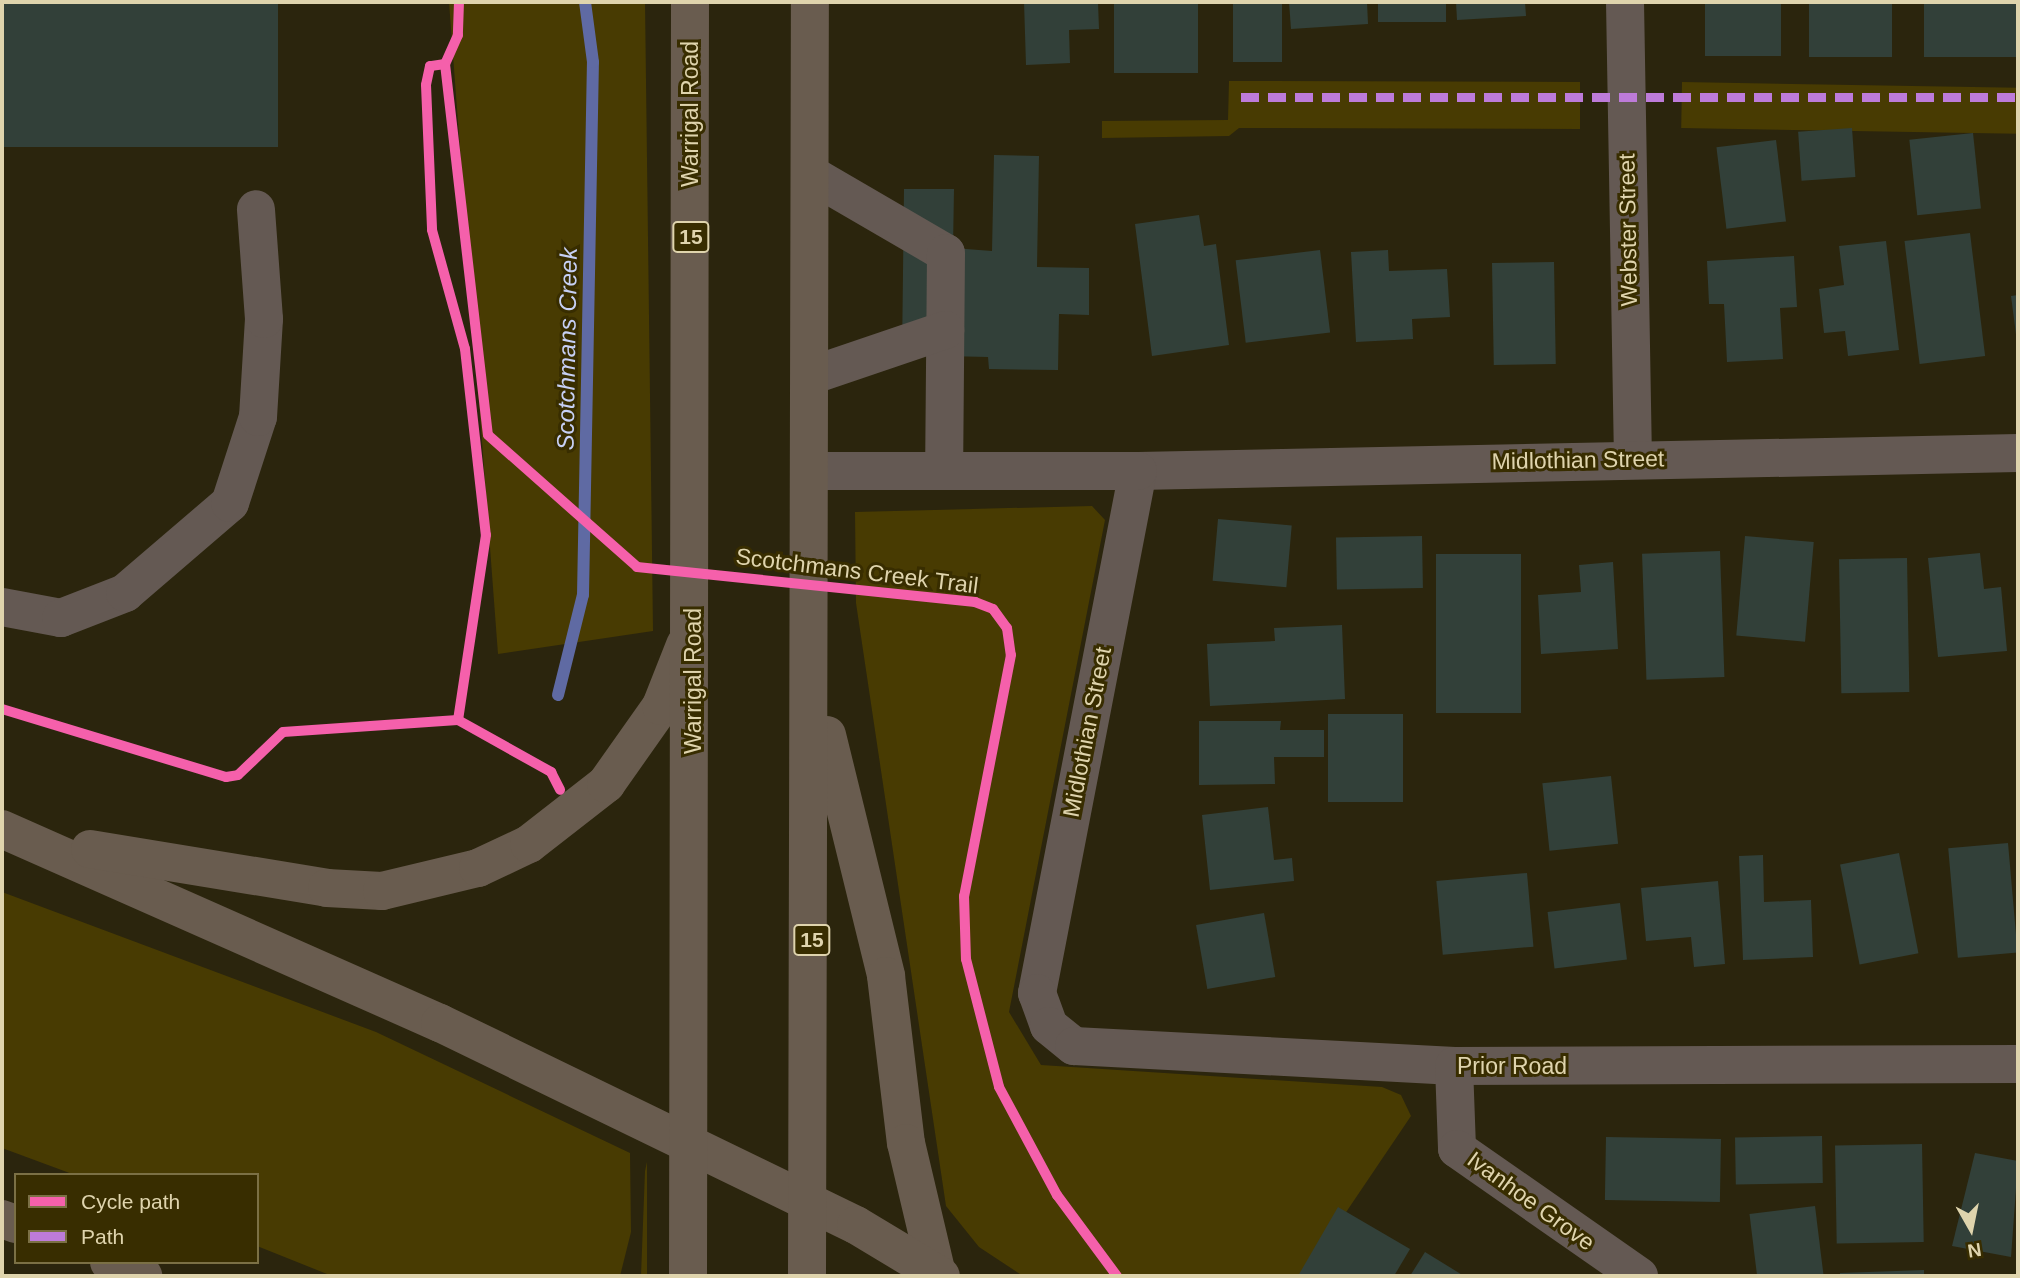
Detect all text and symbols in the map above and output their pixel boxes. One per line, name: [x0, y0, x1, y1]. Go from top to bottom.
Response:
street label: Warrigal Road: [676, 41, 704, 187]
street label: Webster Street: [1613, 153, 1643, 307]
road number: 15: [672, 219, 710, 254]
water label: Scotchmans Creek: [551, 247, 583, 451]
street label: Midlothian Street: [1491, 445, 1665, 475]
street label: Scotchmans Creek Trail: [734, 542, 980, 600]
street label: Warrigal Road: [679, 608, 707, 754]
street label: Midlothian Street: [1057, 645, 1117, 819]
road number: 15: [793, 922, 831, 958]
street label: Prior Road: [1457, 1052, 1567, 1080]
street label: Ivanhoe Grove: [1462, 1145, 1600, 1257]
legend: [14, 1173, 259, 1264]
text: Cycle path: [81, 1190, 180, 1213]
north arrow: [1936, 1194, 2006, 1264]
text: Path: [81, 1225, 124, 1248]
text: N: [1966, 1239, 1983, 1262]

